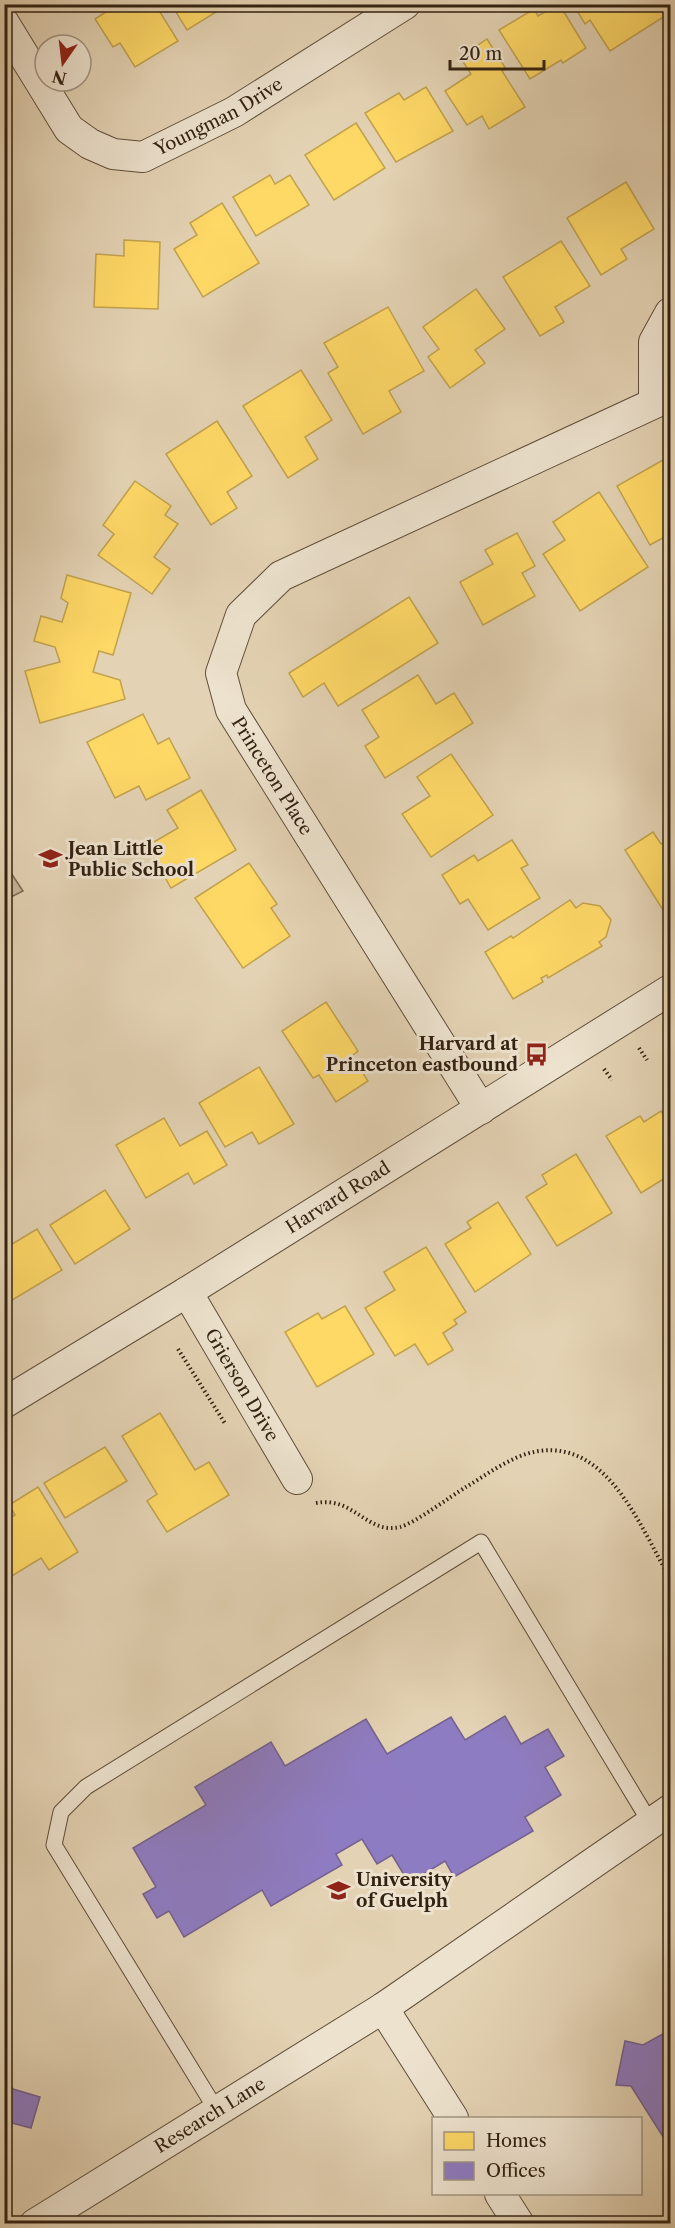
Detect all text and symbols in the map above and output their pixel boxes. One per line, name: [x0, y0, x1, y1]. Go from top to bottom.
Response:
north arrow: [33, 33, 93, 93]
scale bar: [450, 33, 544, 71]
text: 20 m: [459, 43, 503, 65]
text: N: [50, 66, 69, 89]
street label: Youngman Drive: [150, 73, 287, 161]
street label: Princeton Place: [227, 713, 317, 839]
place label: Jean Little Public School: [65, 838, 194, 881]
school or university icon: Jean Little Public School: [37, 846, 63, 872]
place label: Harvard at Princeton eastbound: [326, 1033, 519, 1076]
bus stop icon: Harvard at Princeton eastbound: [523, 1041, 549, 1067]
street label: Harvard Road: [282, 1157, 394, 1238]
street label: Grierson Drive: [200, 1325, 283, 1445]
place label: University of Guelph: [356, 1869, 453, 1912]
school or university icon: University of Guelph: [325, 1877, 351, 1903]
street label: Research Lane: [151, 2073, 269, 2158]
legend: [432, 2117, 642, 2195]
text: Homes: [486, 2130, 547, 2152]
text: Offices: [486, 2160, 546, 2182]

